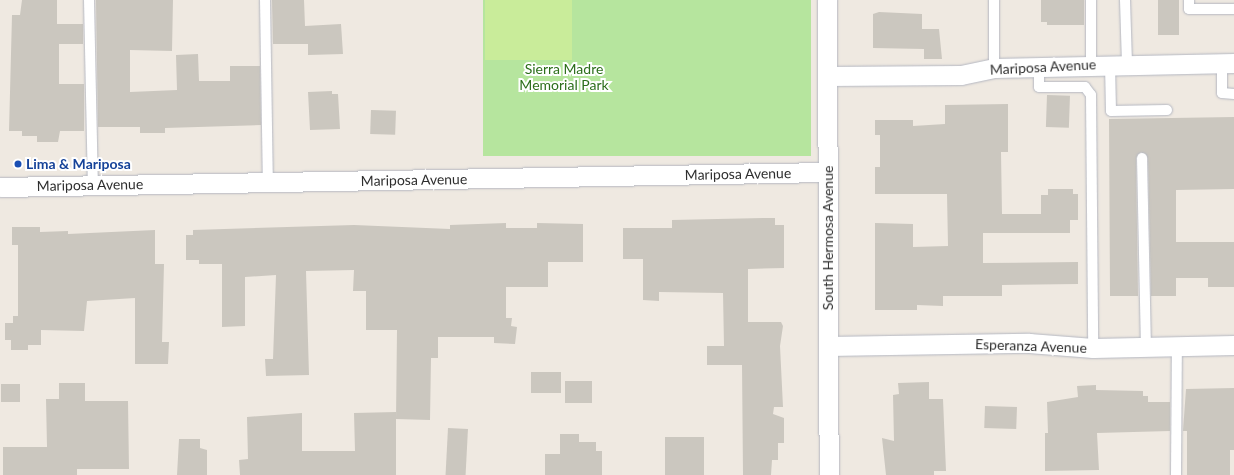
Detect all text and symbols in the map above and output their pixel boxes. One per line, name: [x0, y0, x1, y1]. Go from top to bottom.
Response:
street label: Mariposa Avenue: [989, 56, 1097, 78]
park label: Sierra Madre Memorial Park: [519, 61, 609, 94]
place label: Lima & Mariposa: [26, 156, 131, 172]
marker: Lima & Mariposa: [13, 159, 23, 169]
street label: Mariposa Avenue: [684, 165, 792, 183]
street label: South Hermosa Avenue: [820, 165, 836, 311]
street label: Mariposa Avenue: [360, 171, 468, 189]
street label: Mariposa Avenue: [36, 176, 144, 194]
street label: Esperanza Avenue: [975, 336, 1087, 356]

